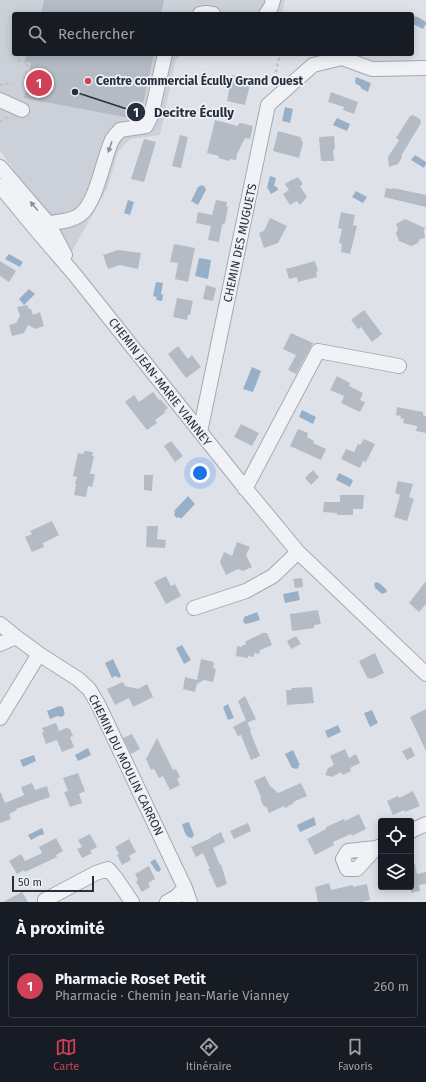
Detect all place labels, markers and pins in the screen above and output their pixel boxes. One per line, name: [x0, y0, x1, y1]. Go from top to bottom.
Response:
pin: 1: [26, 68, 52, 98]
place label: Centre commercial Écully Grand Ouest: [96, 72, 304, 88]
marker: Centre commercial Écully Grand Ouest: [83, 76, 93, 86]
callout: Decitre Écully: [126, 100, 242, 125]

